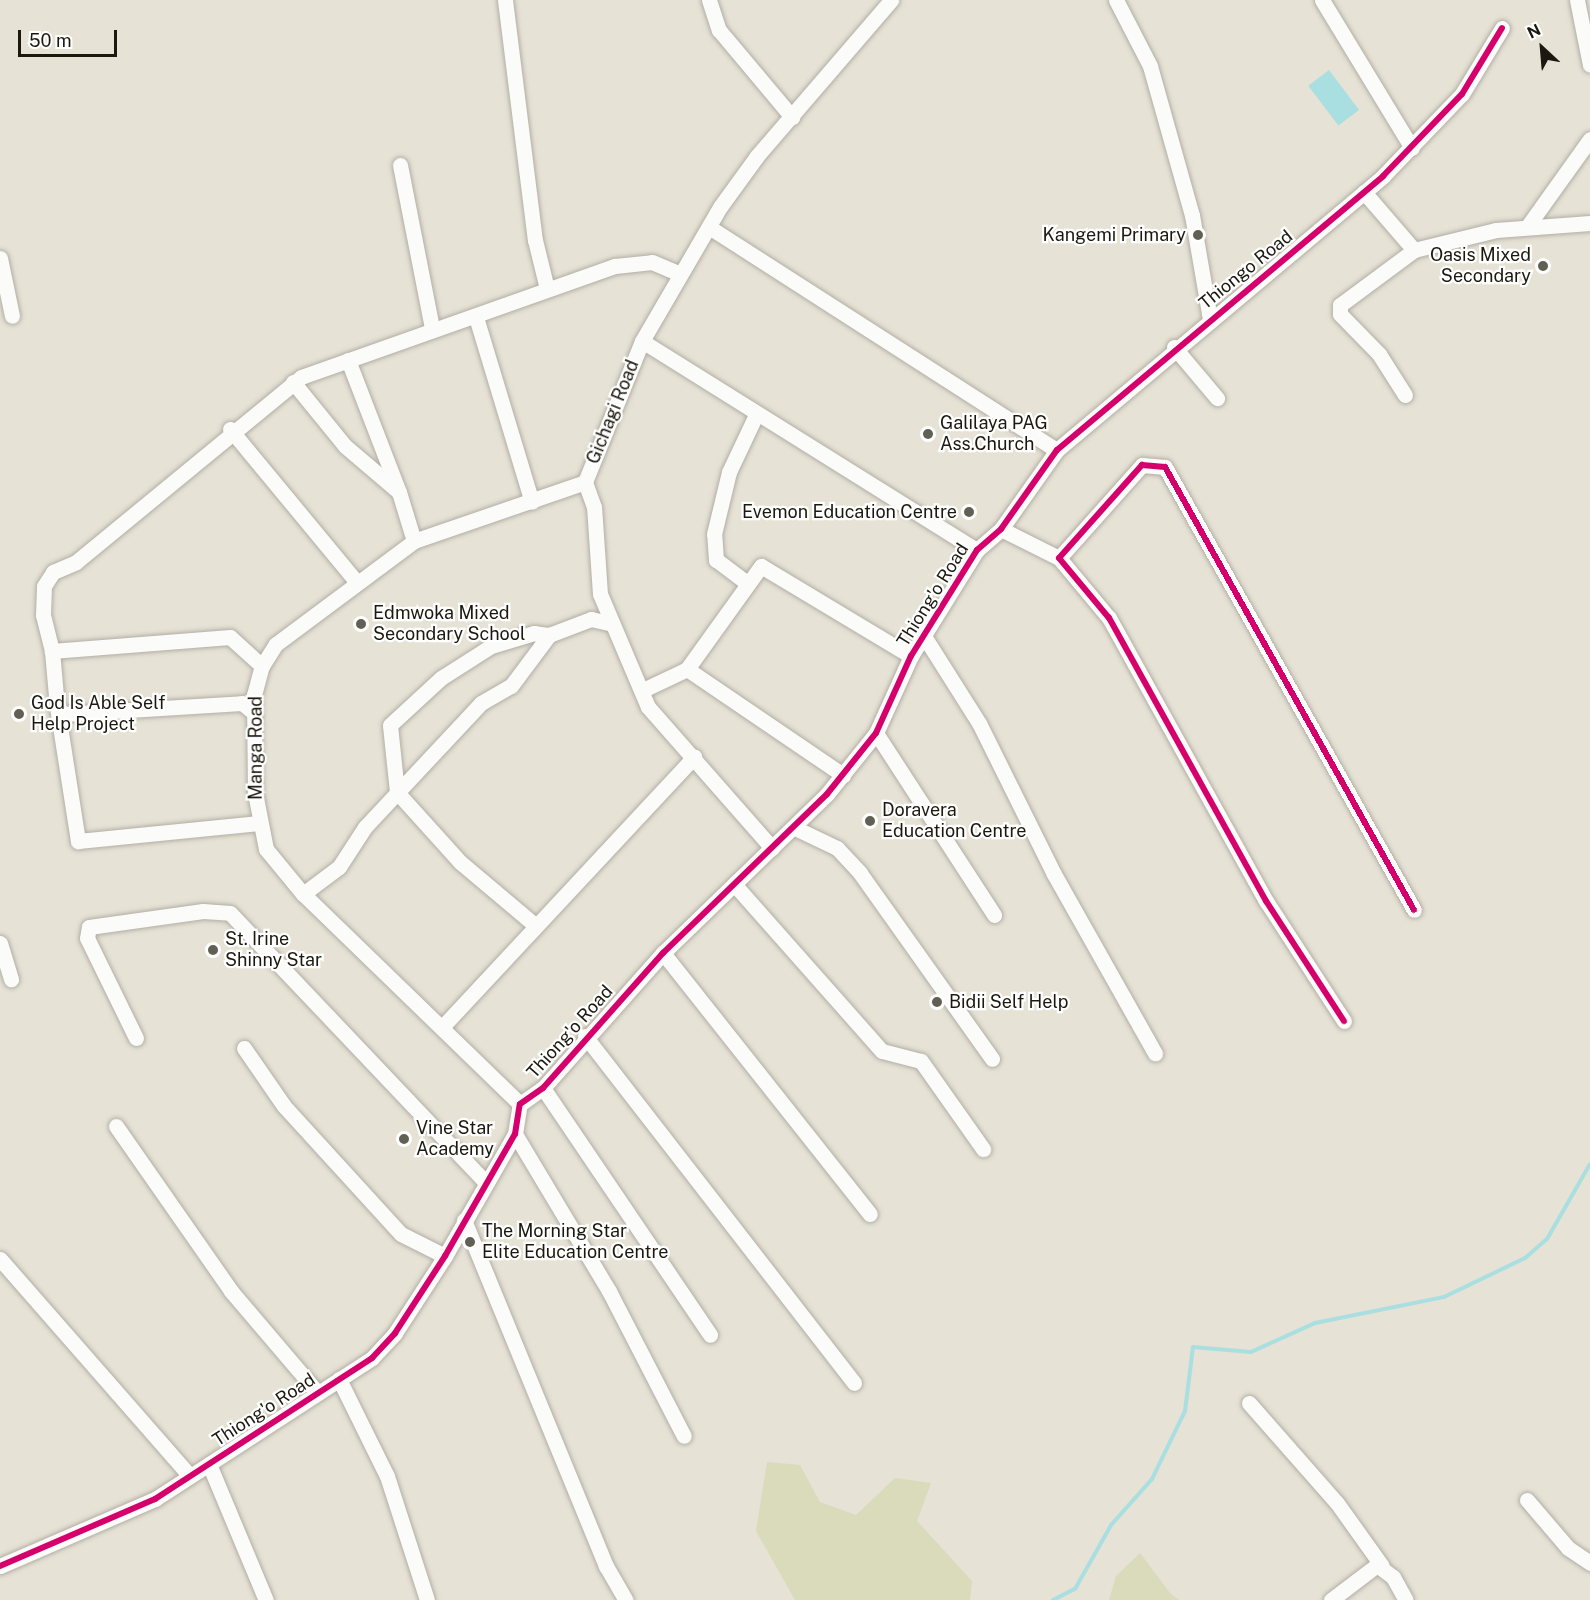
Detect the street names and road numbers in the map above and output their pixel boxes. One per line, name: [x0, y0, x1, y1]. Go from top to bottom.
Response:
street label: Thiongo Road: [1195, 226, 1297, 314]
street label: Gichagi Road: [582, 357, 644, 467]
street label: Thiong'o Road: [893, 539, 973, 651]
street label: Manga Road: [245, 696, 267, 800]
street label: Thiong'o Road: [523, 981, 617, 1083]
street label: Thiong'o Road: [209, 1369, 319, 1451]

